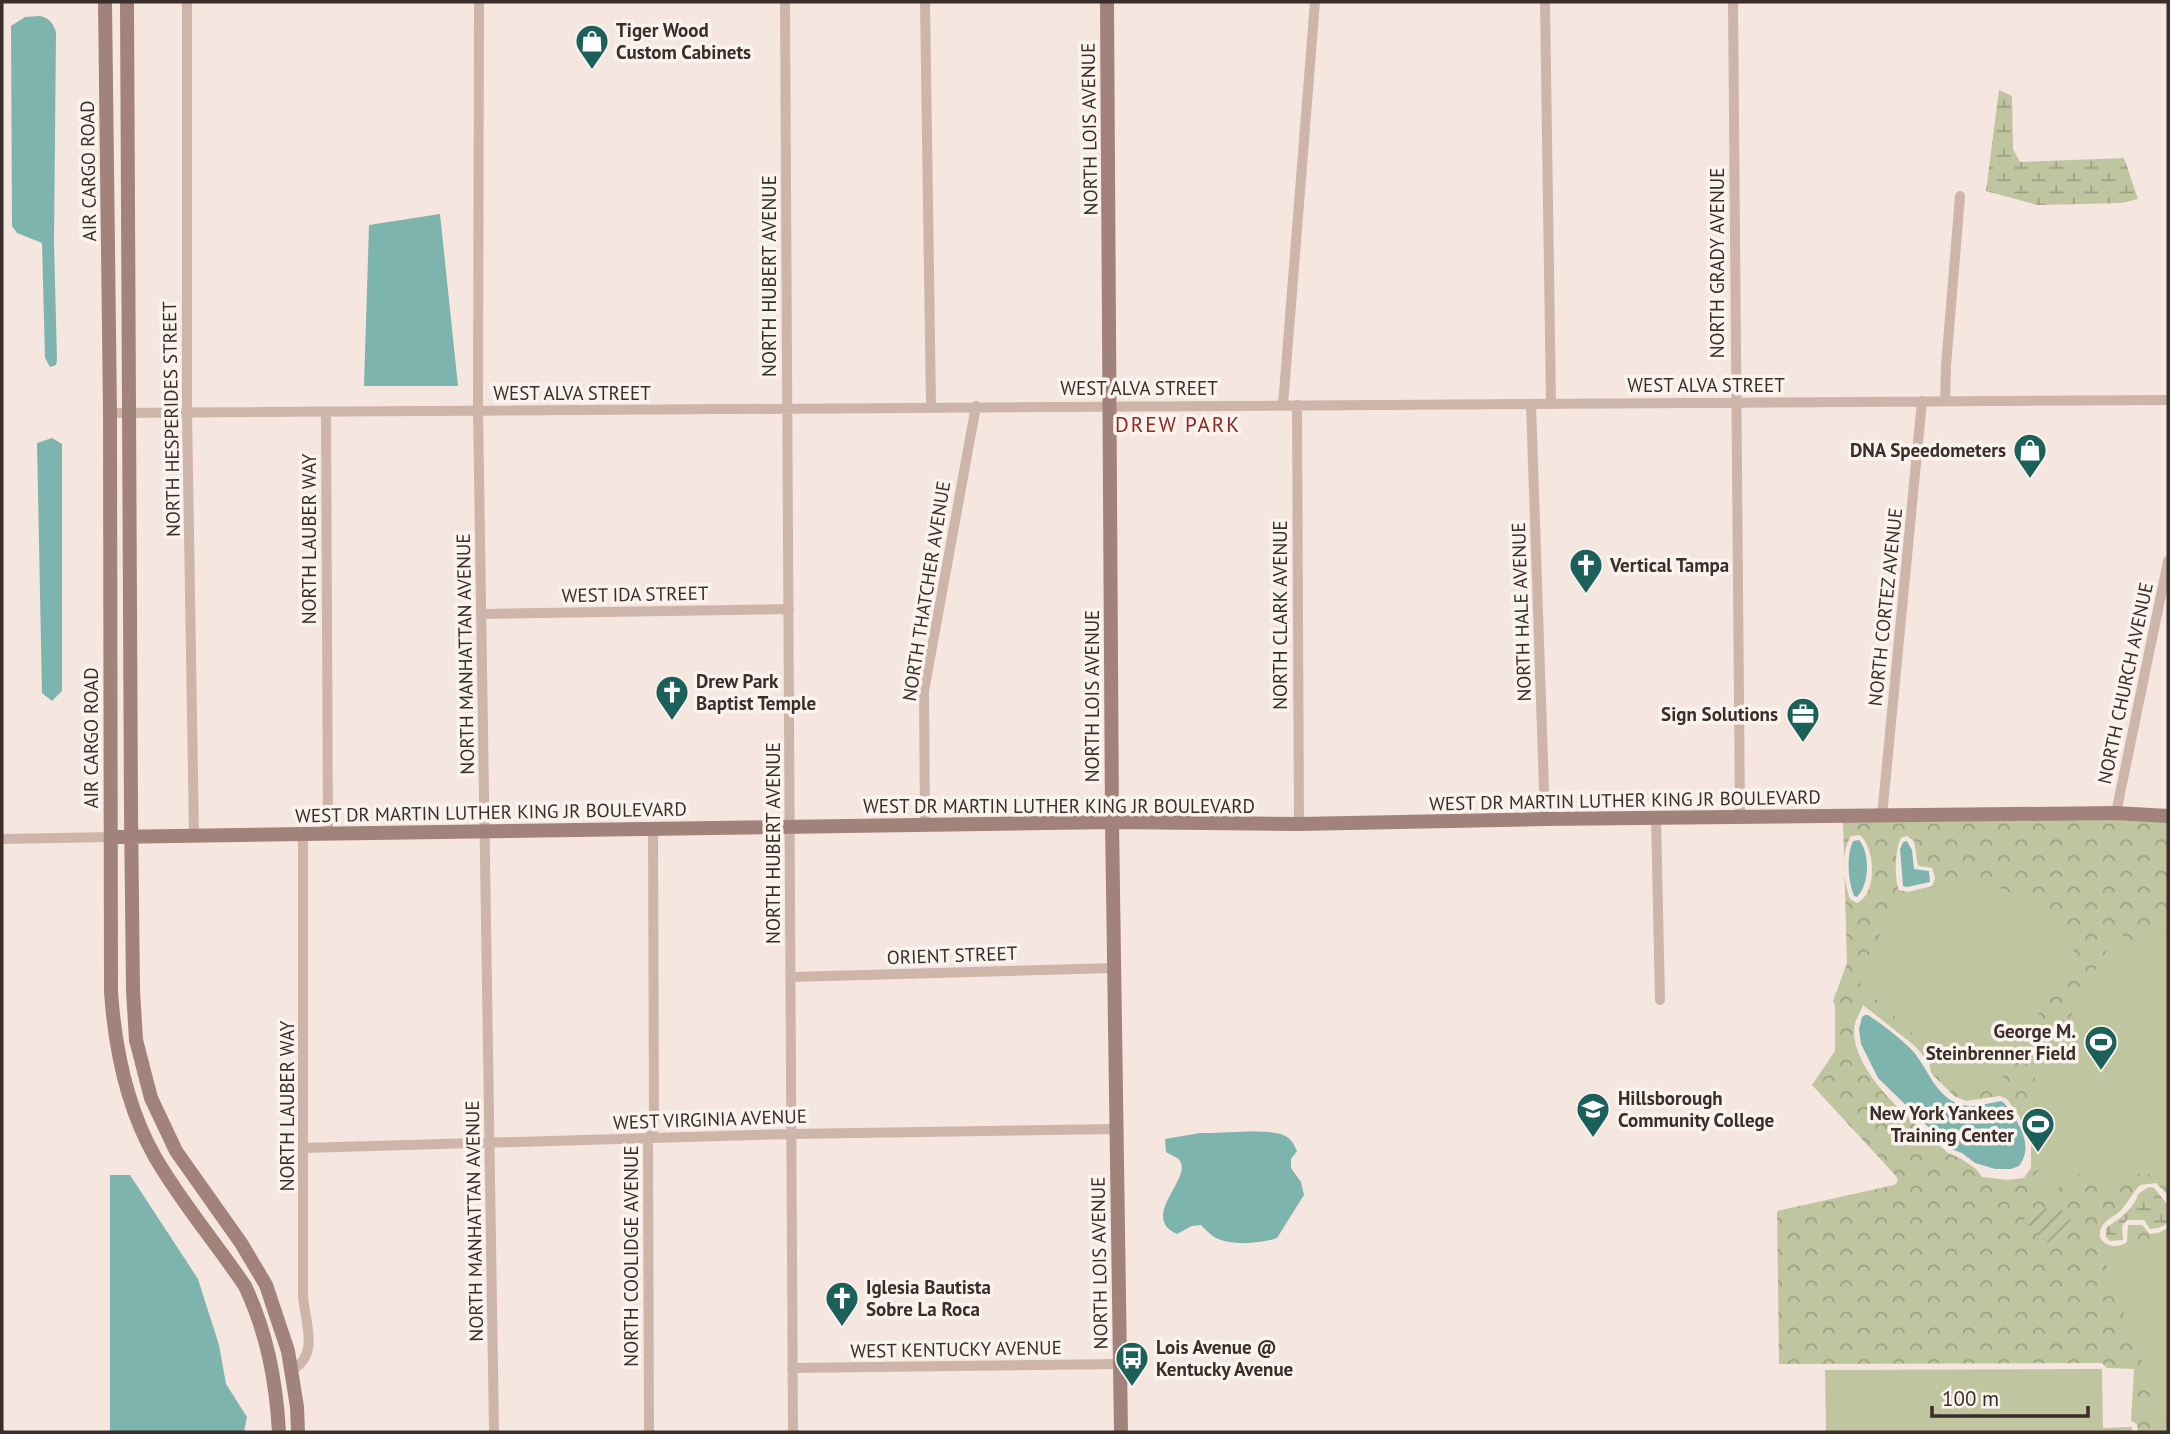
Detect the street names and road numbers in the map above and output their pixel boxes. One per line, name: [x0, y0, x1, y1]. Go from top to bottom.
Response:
street label: NORTH LOIS AVENUE: [1075, 43, 1103, 215]
street label: AIR CARGO ROAD: [75, 100, 101, 242]
street label: NORTH GRADY AVENUE: [1705, 168, 1729, 358]
street label: NORTH HUBERT AVENUE: [757, 175, 781, 377]
street label: NORTH HESPERIDES STREET: [157, 301, 185, 537]
street label: WEST ALVA STREET: [1627, 373, 1785, 397]
street label: WEST ALVA STREET: [1060, 376, 1218, 400]
street label: WEST ALVA STREET: [493, 381, 651, 405]
street label: NORTH LAUBER WAY: [297, 453, 321, 624]
street label: NORTH THATCHER AVENUE: [897, 479, 955, 703]
street label: NORTH CORTEZ AVENUE: [1863, 507, 1907, 707]
street label: NORTH CLARK AVENUE: [1268, 520, 1292, 710]
street label: NORTH HALE AVENUE: [1506, 522, 1536, 702]
street label: NORTH MANHATTAN AVENUE: [451, 533, 479, 775]
street label: NORTH CHURCH AVENUE: [2092, 580, 2158, 786]
street label: WEST IDA STREET: [561, 581, 709, 607]
street label: NORTH LOIS AVENUE: [1080, 610, 1104, 782]
street label: AIR CARGO ROAD: [79, 667, 103, 809]
street label: NORTH HUBERT AVENUE: [761, 742, 785, 944]
street label: WEST DR MARTIN LUTHER KING JR BOULEVARD: [1429, 785, 1821, 815]
street label: WEST DR MARTIN LUTHER KING JR BOULEVARD: [863, 794, 1255, 818]
street label: WEST DR MARTIN LUTHER KING JR BOULEVARD: [295, 797, 687, 827]
street label: ORIENT STREET: [886, 941, 1018, 969]
street label: NORTH LAUBER WAY: [275, 1020, 299, 1191]
street label: NORTH MANHATTAN AVENUE: [460, 1100, 488, 1342]
street label: WEST VIRGINIA AVENUE: [613, 1104, 807, 1134]
street label: NORTH COOLIDGE AVENUE: [619, 1145, 643, 1367]
street label: NORTH LOIS AVENUE: [1085, 1177, 1113, 1349]
street label: WEST KENTUCKY AVENUE: [850, 1335, 1062, 1363]

